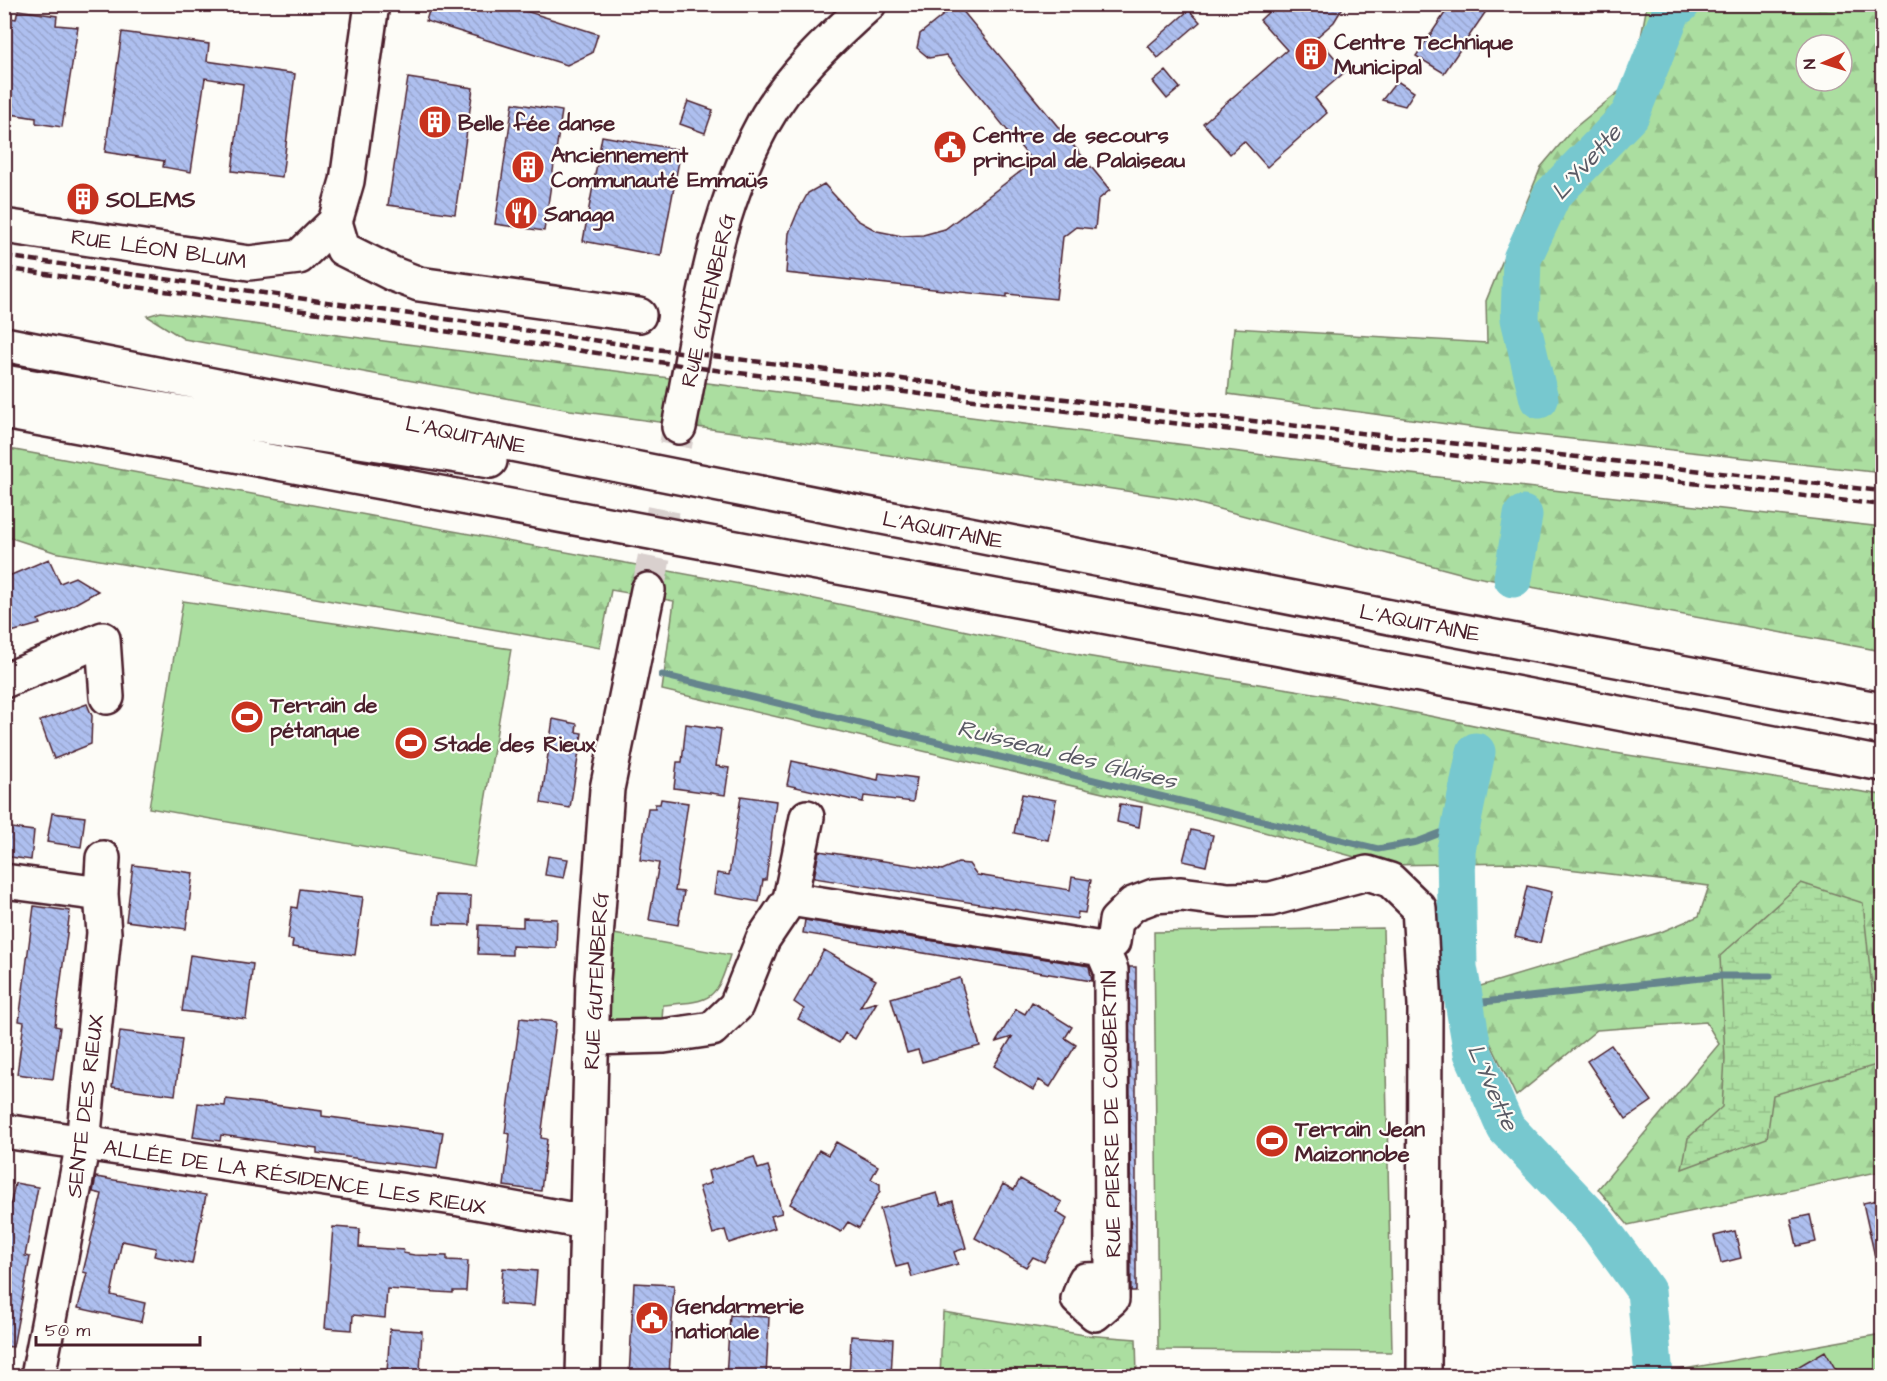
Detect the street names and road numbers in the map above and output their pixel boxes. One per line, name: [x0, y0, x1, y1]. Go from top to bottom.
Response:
street label: RUE GUTENBERG: [673, 210, 744, 390]
street label: RUE LÉON BLUM: [69, 222, 249, 277]
street label: L'AQUITAINE: [403, 409, 529, 462]
street label: L'AQUITAINE: [880, 504, 1006, 557]
street label: L'AQUITAINE: [1357, 597, 1483, 650]
street label: RUE GUTENBERG: [576, 892, 617, 1071]
street label: RUE PIERRE DE COUBERTIN: [1093, 970, 1130, 1258]
street label: SENTE DES RIEUX: [59, 1013, 112, 1200]
street label: ALLÉE DE LA RÉSIDENCE LES RIEUX: [101, 1132, 488, 1223]

